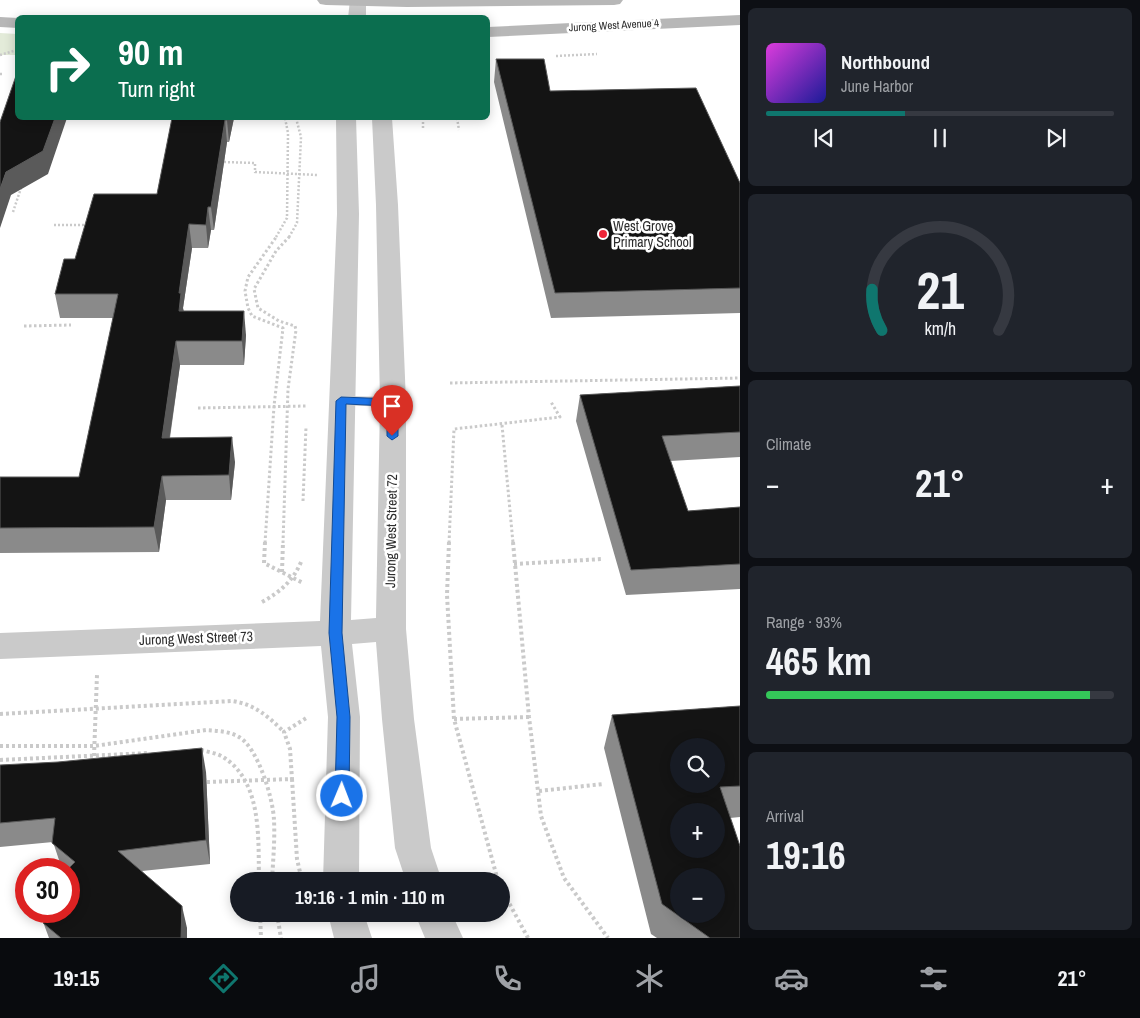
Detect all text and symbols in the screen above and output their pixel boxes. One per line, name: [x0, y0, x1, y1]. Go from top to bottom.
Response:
street label: Jurong West Avenue 4: [568, 16, 660, 34]
text: 90 m: [118, 29, 183, 76]
icon: right: [35, 35, 100, 100]
text: Northbound: [841, 49, 930, 75]
text: Turn right: [118, 74, 195, 104]
text: June Harbor: [841, 75, 913, 97]
icon: previous: [810, 124, 838, 152]
icon: pause: [926, 124, 954, 152]
icon: next: [1042, 124, 1070, 152]
place label: West Grove Primary School: [613, 217, 691, 251]
marker: West Grove Primary School: [597, 228, 609, 240]
text: 21: [916, 255, 964, 325]
text: km/h: [924, 317, 956, 341]
pin: [371, 385, 413, 436]
icon: arrive: [378, 392, 406, 420]
text: Climate: [766, 433, 811, 455]
text: 21°: [915, 458, 965, 509]
text: −: [766, 465, 779, 503]
text: +: [1101, 465, 1114, 503]
street label: Jurong West Street 72: [381, 474, 401, 588]
text: Range · 93%: [766, 611, 842, 633]
street label: Jurong West Street 73: [139, 627, 253, 649]
text: 465 km: [766, 636, 872, 687]
map controls: [670, 738, 725, 923]
button: search: [670, 738, 725, 793]
position arrow: [315, 769, 367, 821]
button: +: [670, 803, 725, 858]
text: Arrival: [766, 805, 804, 827]
text: 19:16: [766, 830, 846, 881]
speed limit sign: 30: [15, 858, 80, 923]
button: −: [670, 868, 725, 923]
text: 19:16 · 1 min · 110 m: [295, 884, 445, 910]
icon: directions: [206, 961, 241, 996]
icon: music: [348, 961, 383, 996]
icon: phone: [490, 961, 525, 996]
icon: climate: [632, 961, 667, 996]
icon: car: [774, 961, 809, 996]
icon: filters: [916, 961, 951, 996]
text: 19:15: [53, 963, 100, 993]
text: 21°: [1058, 963, 1086, 993]

